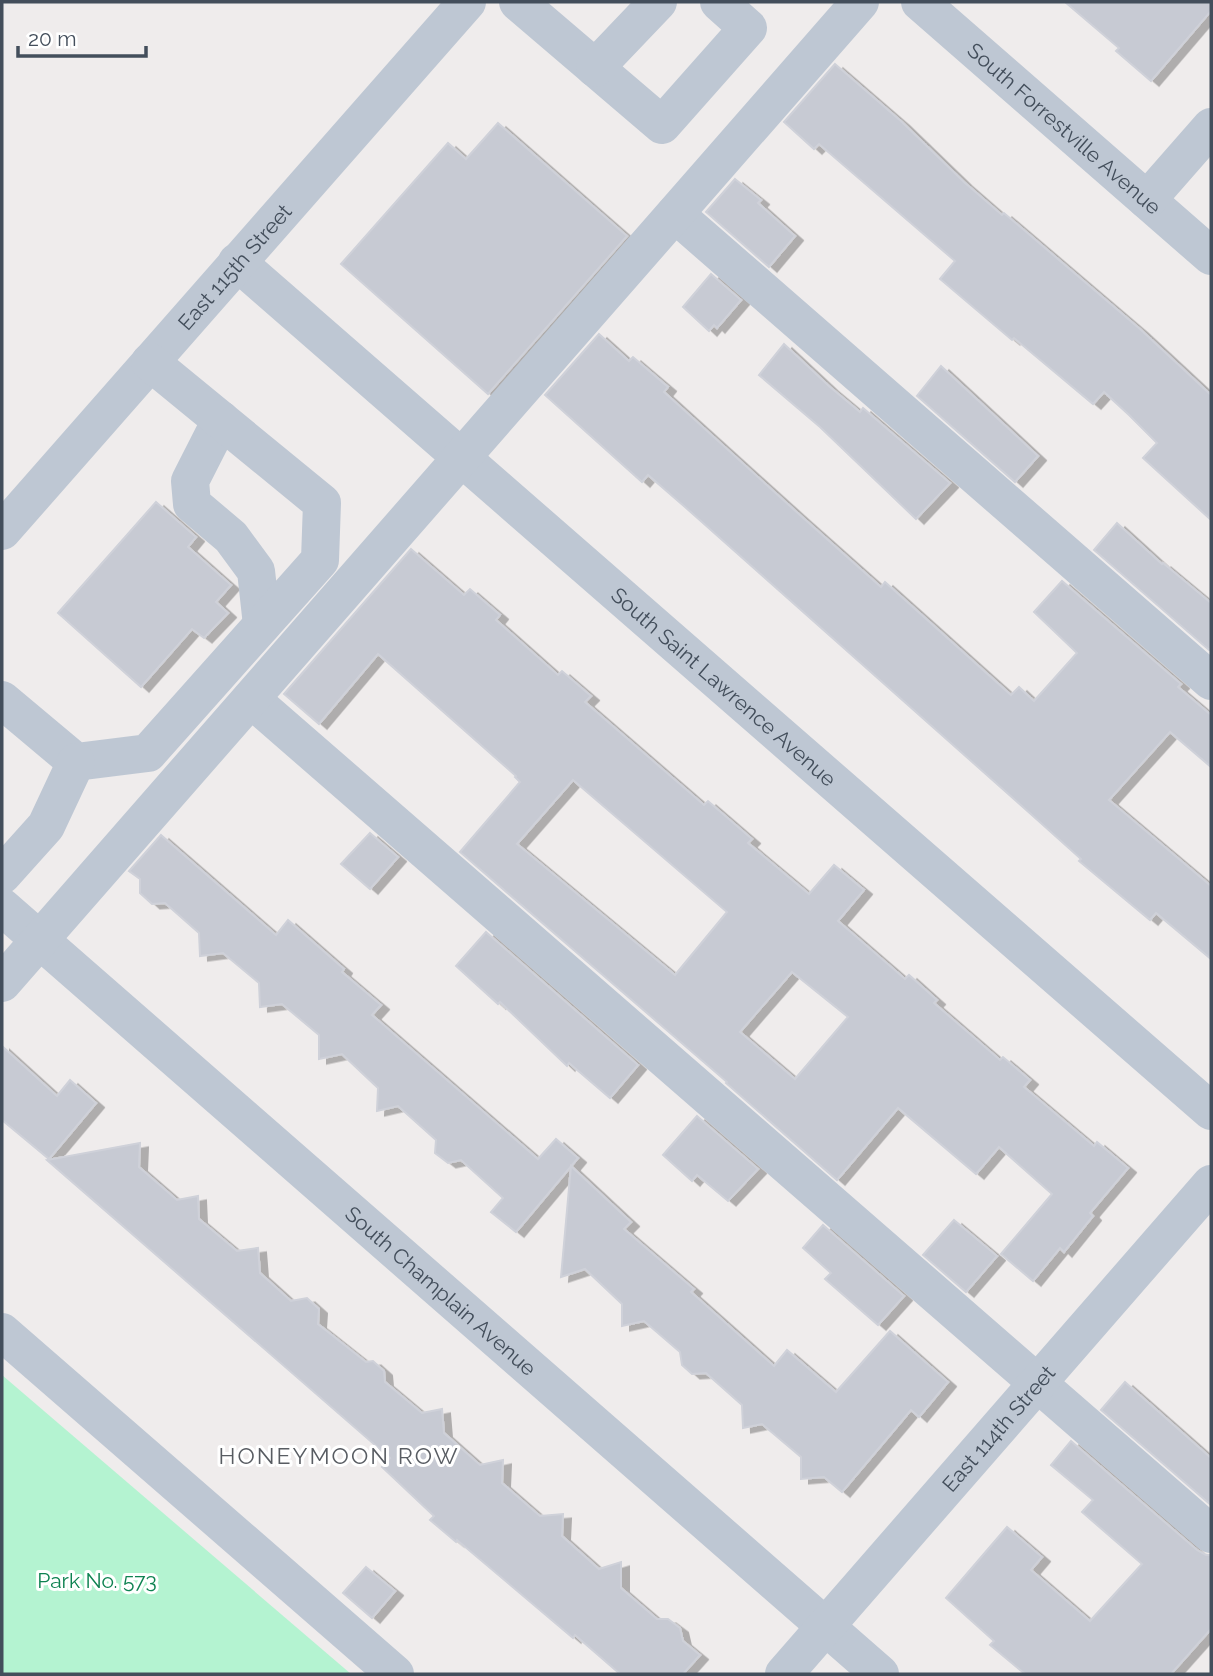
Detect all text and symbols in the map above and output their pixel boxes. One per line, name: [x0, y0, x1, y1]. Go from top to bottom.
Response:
scale bar: [18, 14, 145, 58]
text: 20 m: [28, 26, 76, 51]
street label: South Forrestville Avenue: [963, 37, 1166, 219]
street label: East 115th Street: [172, 199, 296, 335]
street label: South Saint Lawrence Avenue: [606, 582, 841, 791]
street label: South Champlain Avenue: [340, 1200, 542, 1381]
street label: East 114th Street: [936, 1360, 1060, 1496]
district label: HONEYMOON ROW: [218, 1442, 460, 1469]
park label: Park No. 573: [37, 1568, 157, 1593]

